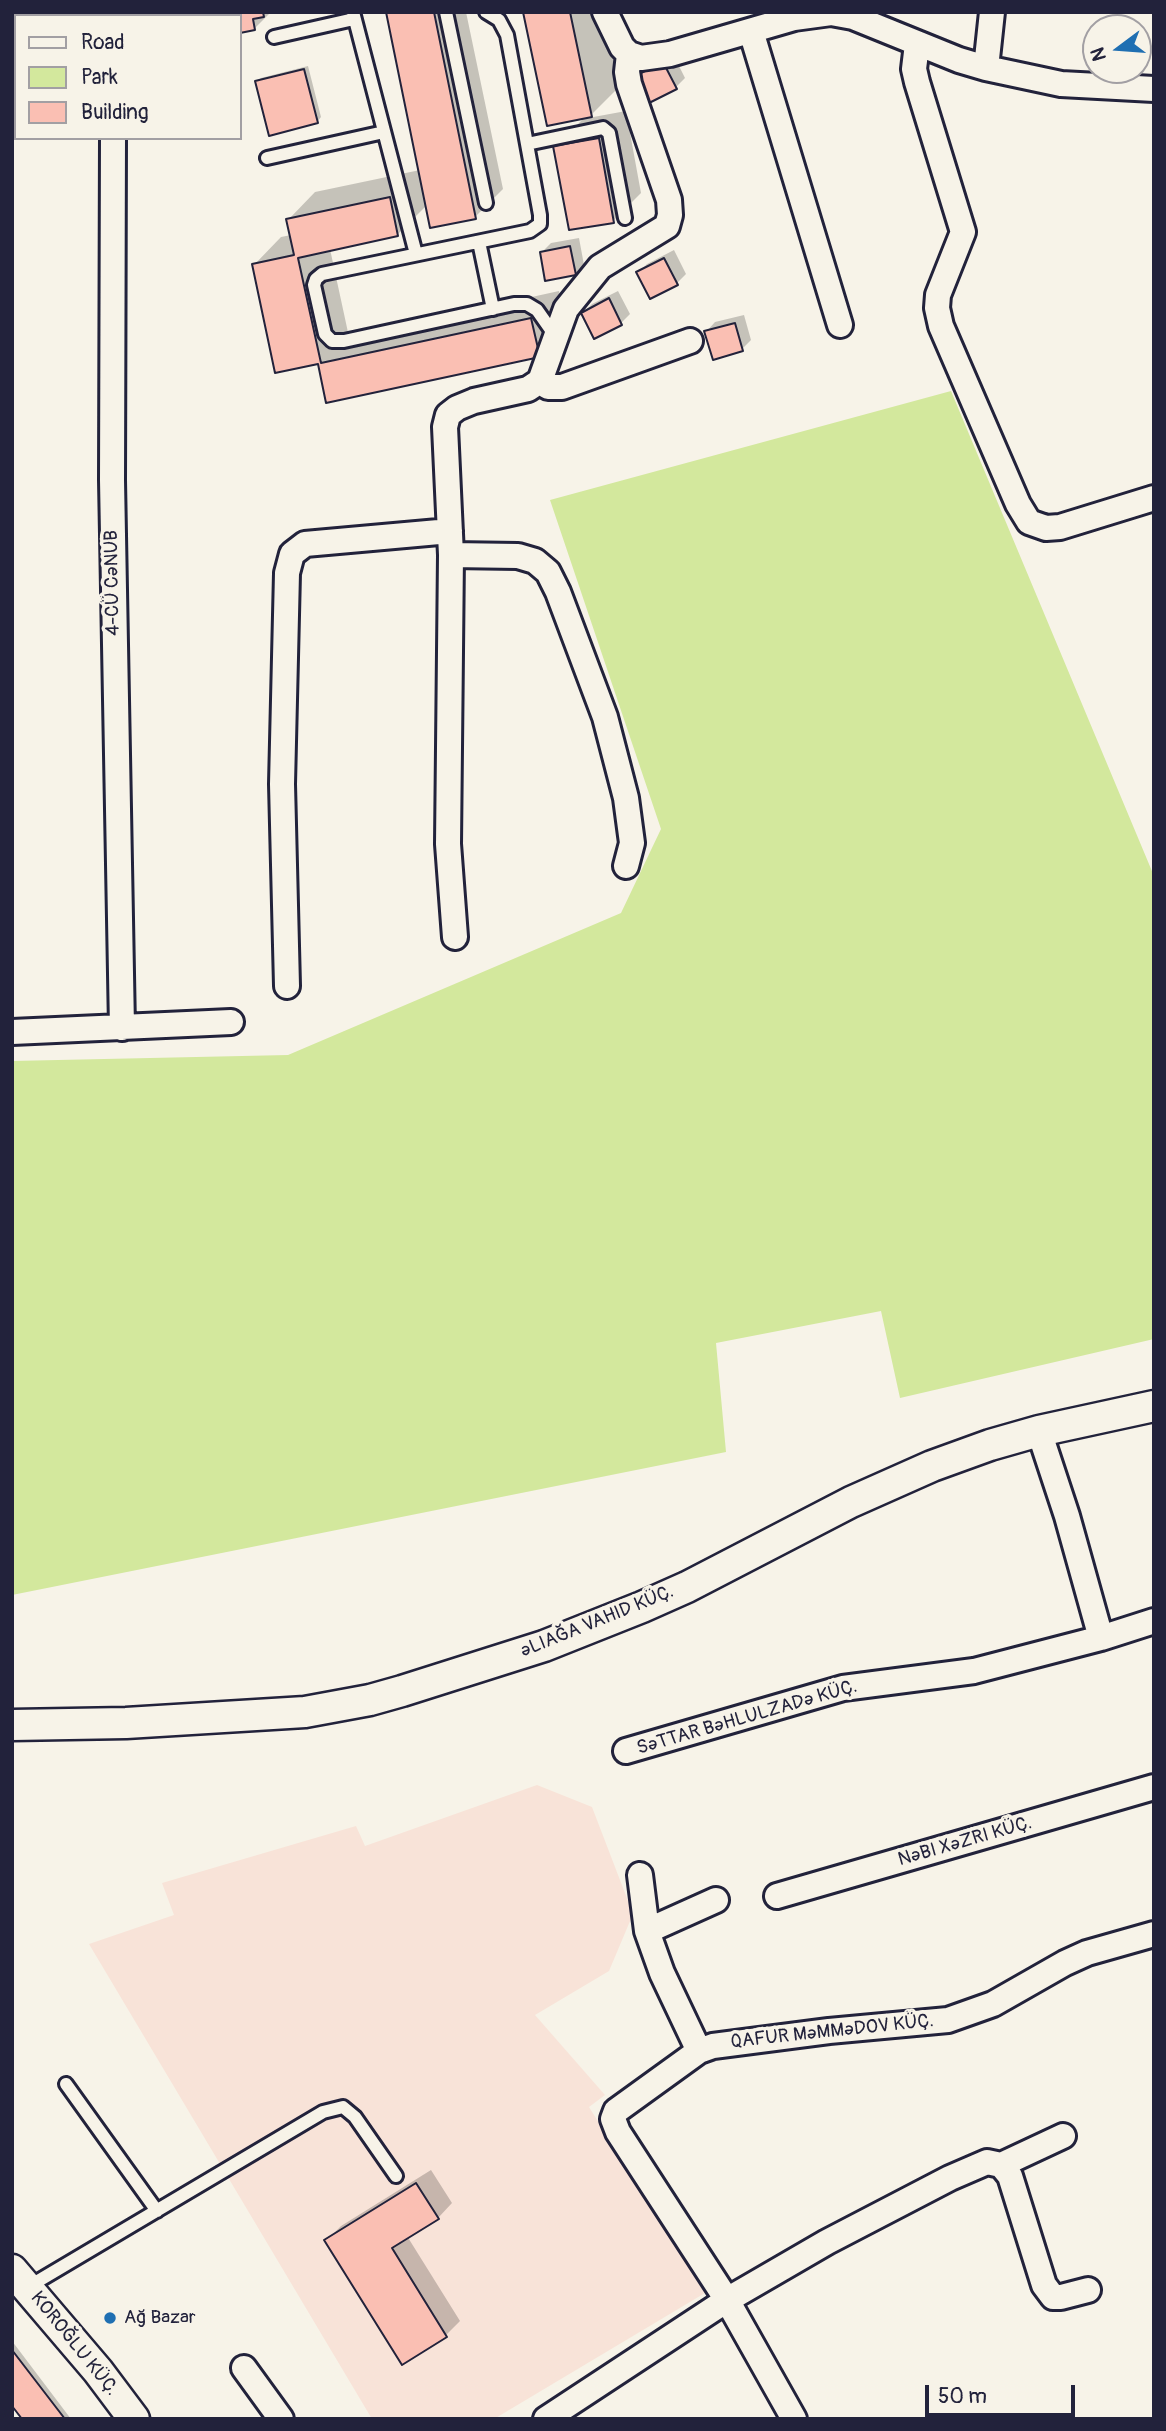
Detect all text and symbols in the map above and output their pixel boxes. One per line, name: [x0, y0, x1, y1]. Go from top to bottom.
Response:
legend: [14, 14, 242, 140]
north arrow: [1082, 14, 1152, 84]
text: Road: [81, 29, 125, 56]
text: N: [1085, 45, 1112, 64]
text: Park: [81, 64, 118, 91]
text: Building: [81, 99, 148, 126]
street label: 4-CÜ CƏNUB: [101, 530, 125, 636]
street label: ƏLIAĞA VAHID KÜÇ.: [517, 1581, 677, 1663]
street label: SƏTTAR BƏHLULZADƏ KÜÇ.: [634, 1676, 860, 1760]
street label: NƏBI XƏZRI KÜÇ.: [896, 1812, 1034, 1872]
street label: QAFUR MƏMMƏDOV KÜÇ.: [729, 2010, 935, 2054]
street label: KOROĞLU KÜÇ.: [25, 2287, 123, 2401]
place label: Ağ Bazar: [124, 2307, 195, 2329]
marker: Ağ Bazar: [102, 2310, 118, 2326]
scale bar: [928, 2372, 1078, 2416]
text: 50 m: [938, 2383, 987, 2410]

